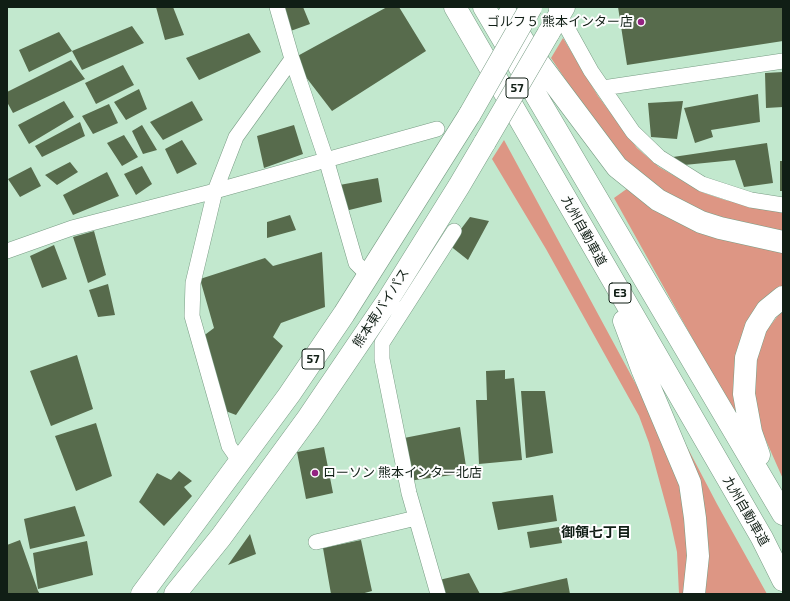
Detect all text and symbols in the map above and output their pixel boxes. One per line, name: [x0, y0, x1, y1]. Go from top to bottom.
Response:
place label: ゴルフ５ 熊本インター店: [487, 14, 633, 30]
marker: ゴルフ５ 熊本インター店: [636, 17, 646, 27]
road number: 57: [506, 78, 528, 98]
street label: 九州自動車道: [558, 193, 610, 269]
street label: 熊本東バイパス: [350, 266, 412, 350]
road number: E3: [609, 283, 631, 303]
road number: 57: [302, 349, 324, 369]
place label: ローソン 熊本インター北店: [323, 465, 482, 481]
marker: ローソン 熊本インター北店: [310, 468, 320, 478]
street label: 九州自動車道: [720, 473, 772, 549]
district label: 御領七丁目: [561, 524, 631, 540]

